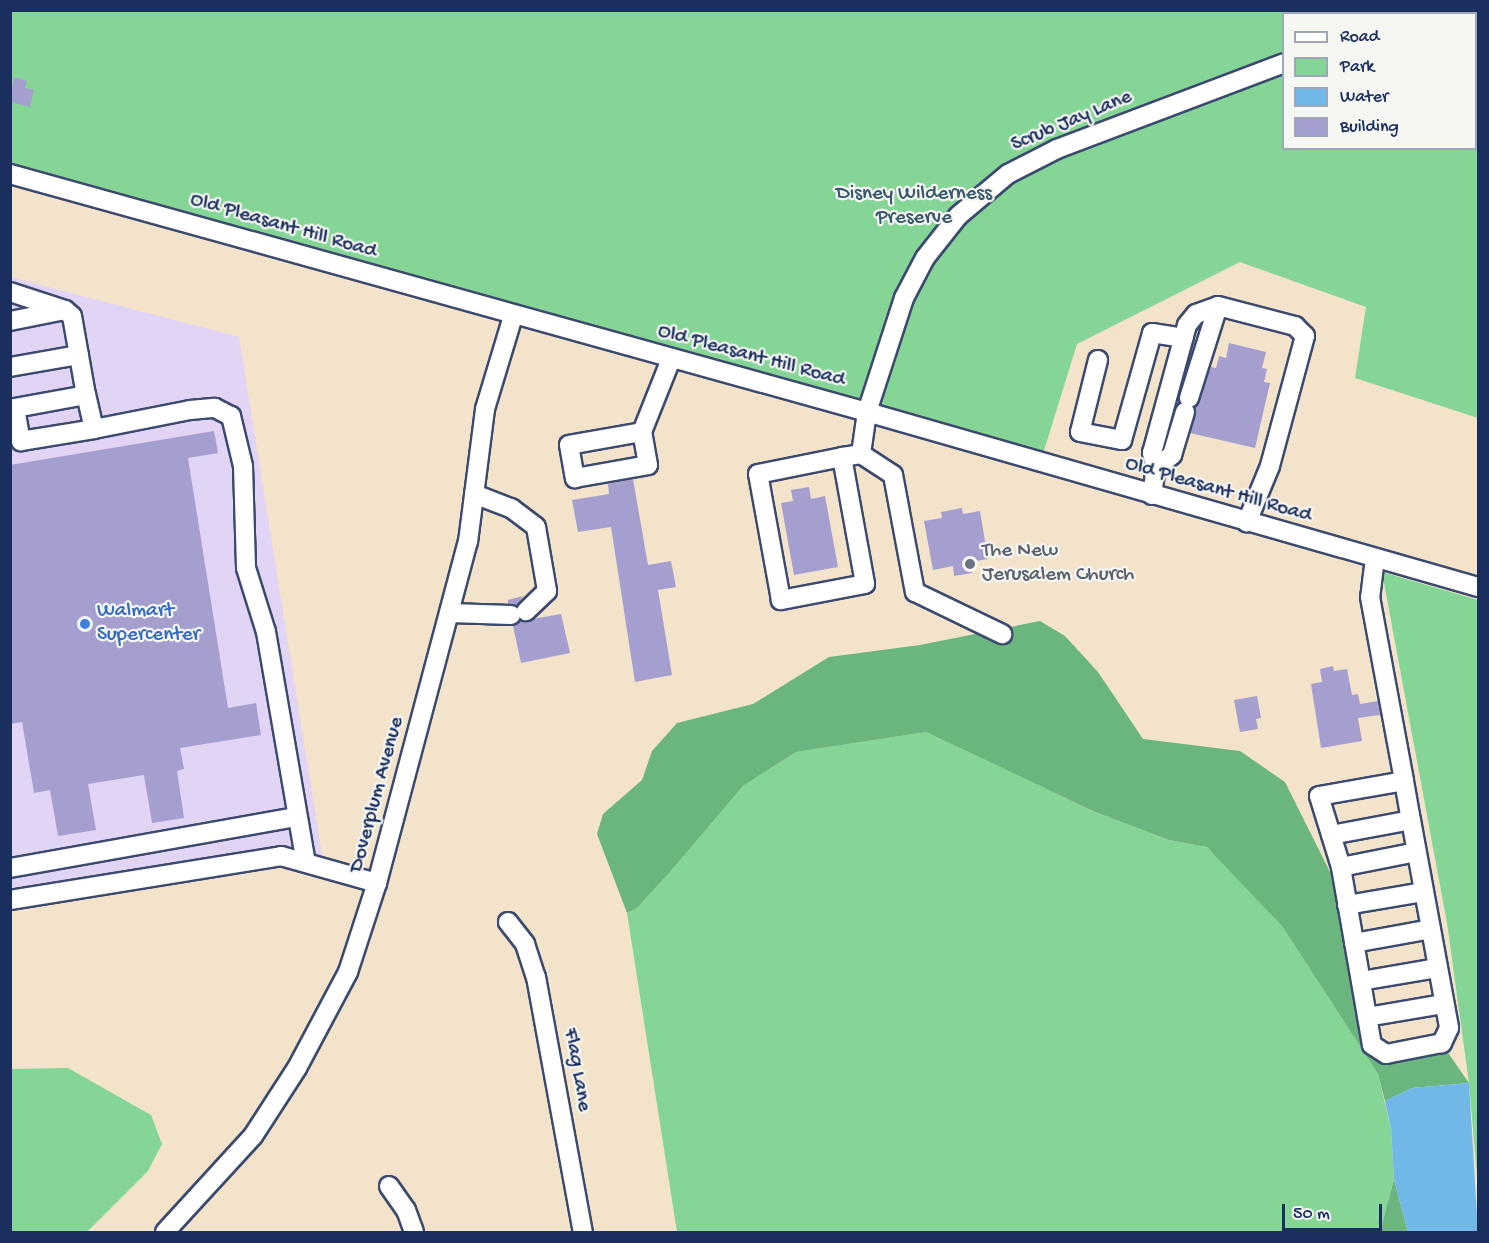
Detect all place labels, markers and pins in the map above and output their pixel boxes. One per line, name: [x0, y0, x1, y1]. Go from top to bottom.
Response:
place label: The New Jerusalem Church: [982, 539, 1134, 589]
marker: The New Jerusalem Church: [963, 557, 977, 571]
place label: Walmart Supercenter: [97, 599, 200, 649]
marker: Walmart Supercenter: [78, 617, 92, 631]

